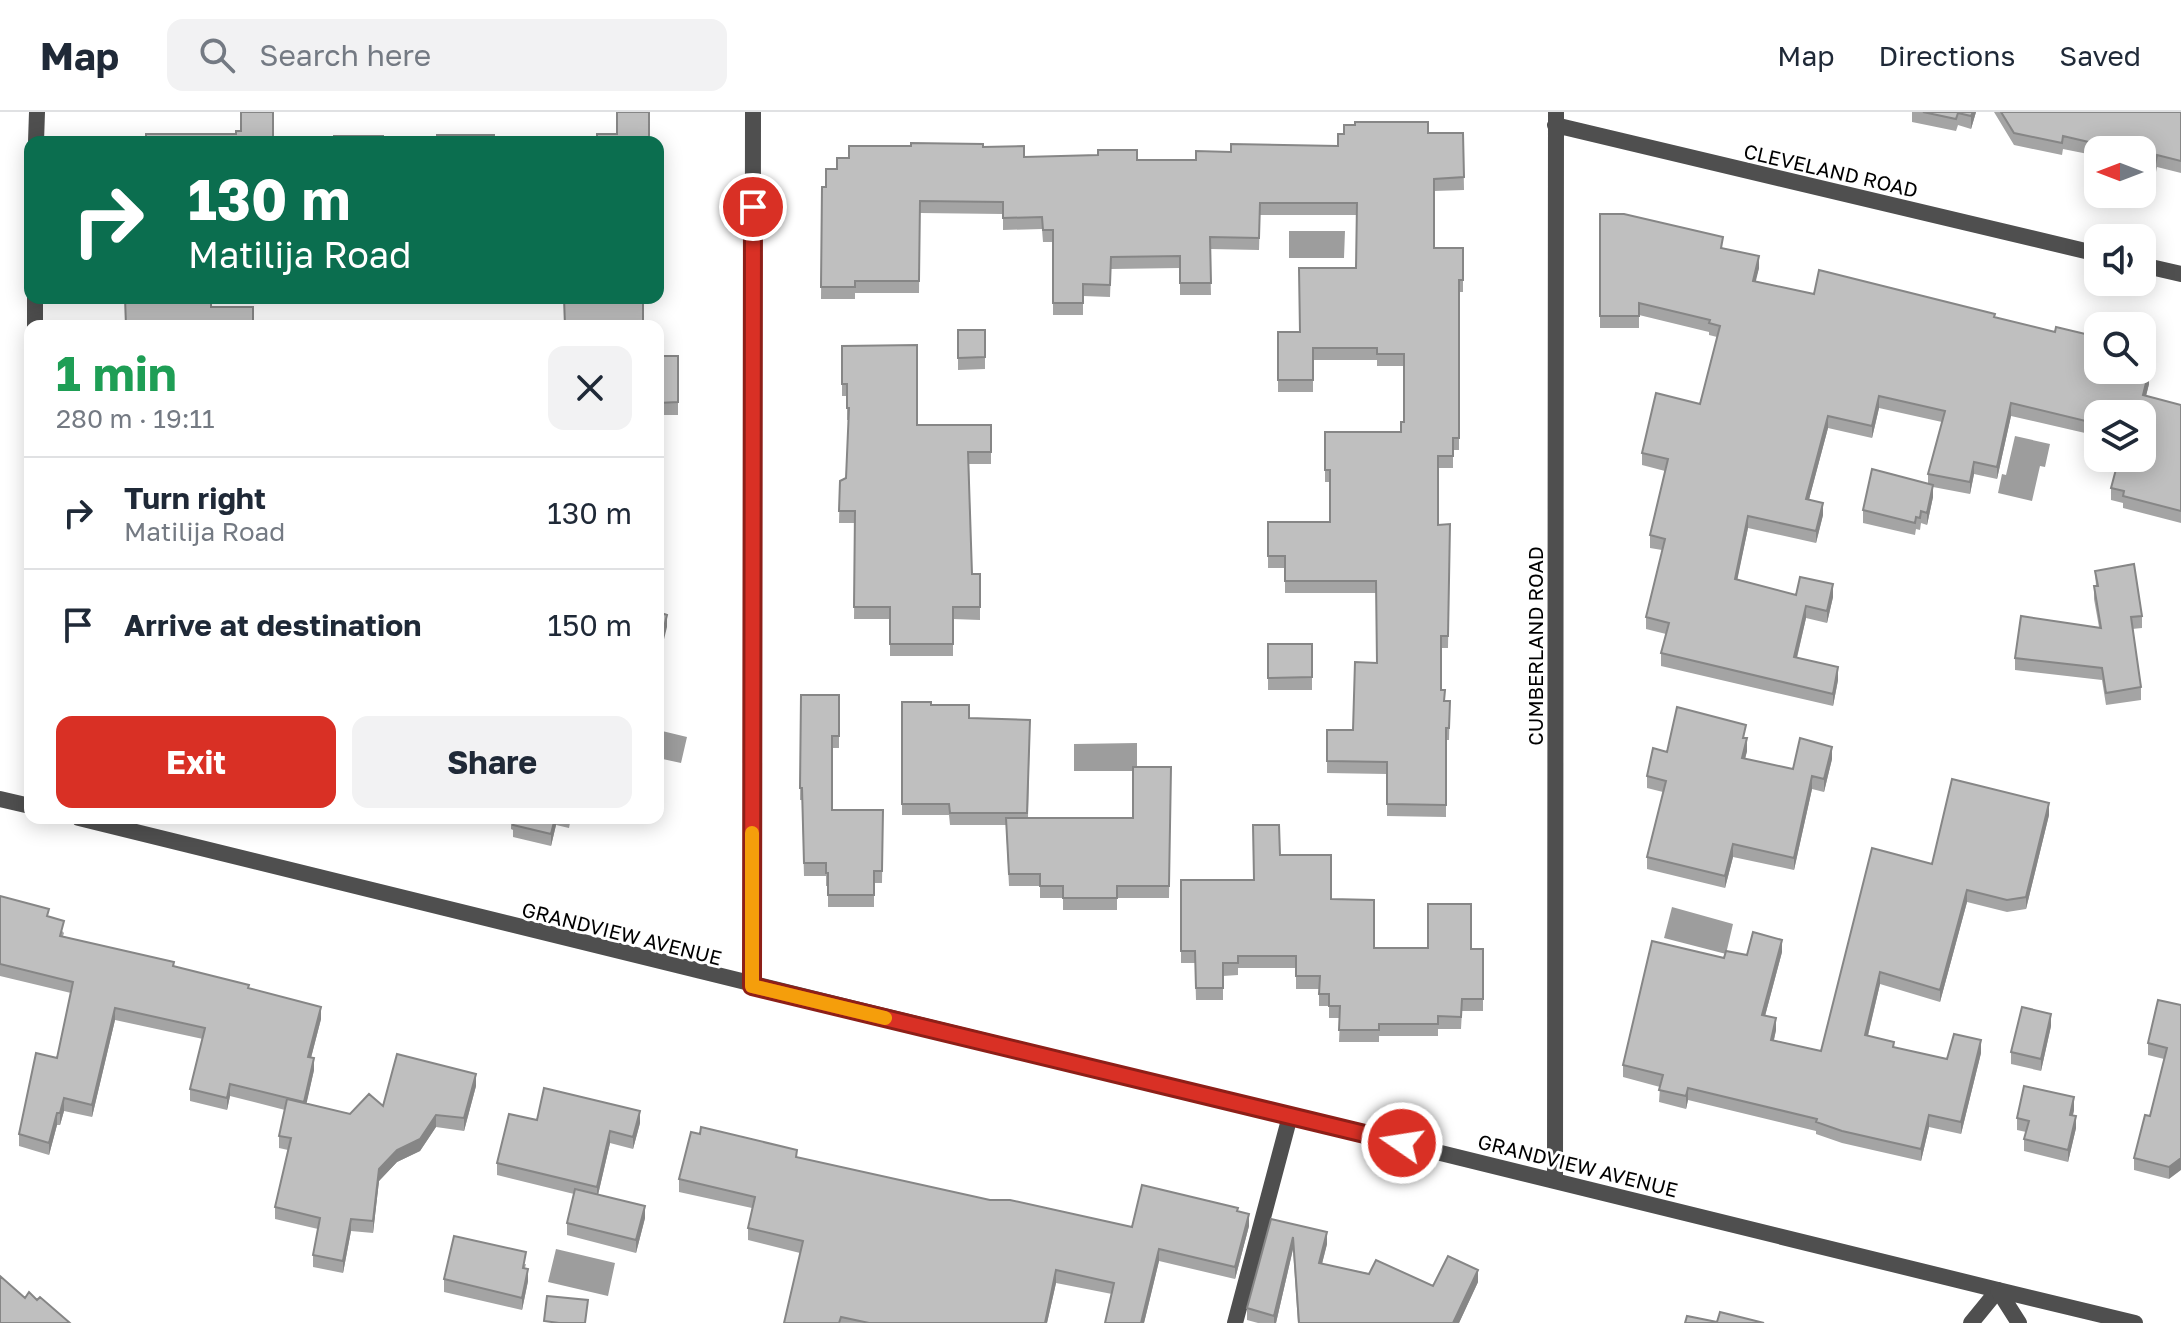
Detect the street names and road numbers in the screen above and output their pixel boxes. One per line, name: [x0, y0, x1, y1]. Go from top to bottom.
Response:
street label: CLEVELAND ROAD: [1742, 138, 1920, 202]
street label: CUMBERLAND ROAD: [1523, 546, 1547, 746]
street label: GRANDVIEW AVENUE: [520, 897, 724, 969]
street label: GRANDVIEW AVENUE: [1476, 1129, 1680, 1201]

